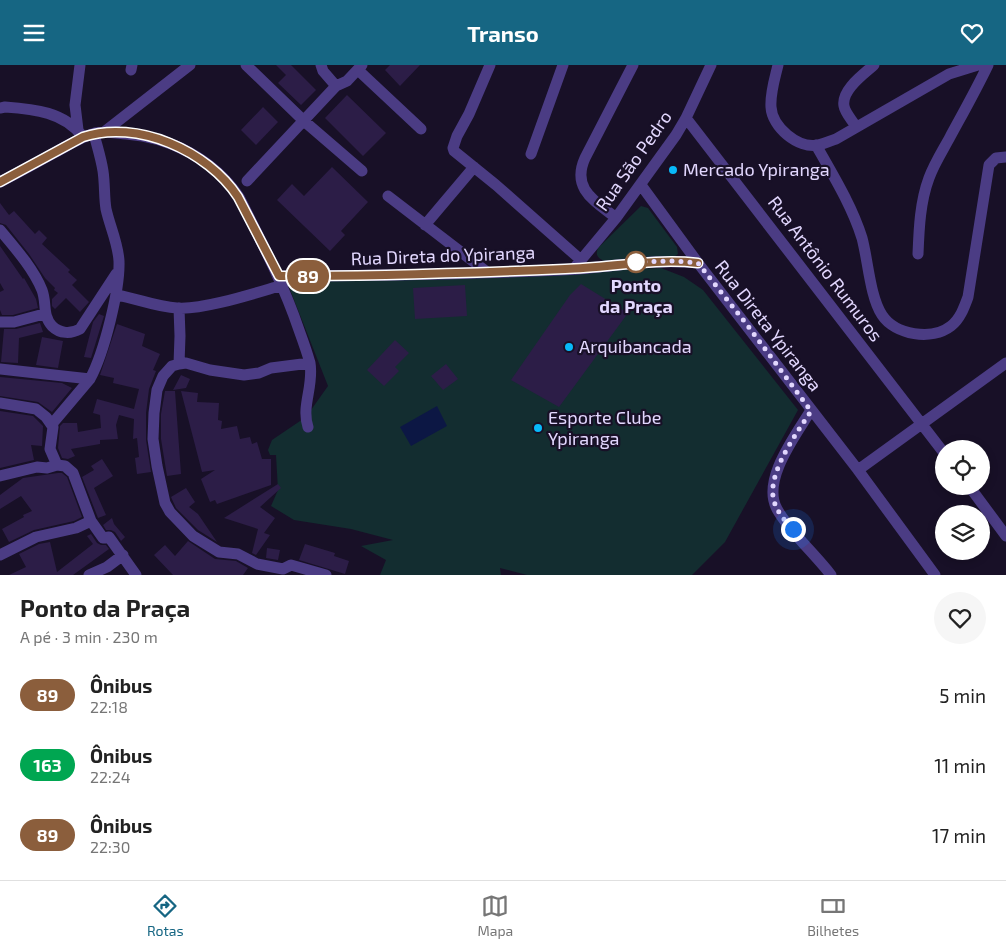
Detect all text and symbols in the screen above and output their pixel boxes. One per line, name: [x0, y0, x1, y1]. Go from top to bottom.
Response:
icon: menu: [20, 19, 48, 47]
icon: heart: [958, 19, 986, 47]
text: Transo: [467, 20, 539, 46]
street label: Rua São Pedro: [591, 106, 676, 215]
place label: Mercado Ypiranga: [683, 158, 830, 180]
marker: Mercado Ypiranga: [667, 164, 679, 176]
street label: Rua Antônio Rumuros: [764, 191, 888, 346]
street label: Rua Direta do Ypiranga: [350, 241, 536, 269]
marker: Ponto da Praça: [625, 251, 647, 273]
street label: Rua Direta Ypiranga: [711, 256, 827, 395]
line badge: 89: [286, 260, 330, 292]
text: 89: [297, 265, 319, 287]
place label: Ponto da Praça: [599, 274, 673, 318]
place label: Arquibancada: [579, 335, 692, 357]
marker: Arquibancada: [563, 341, 575, 353]
place label: Esporte Clube Ypiranga: [548, 406, 661, 449]
marker: Esporte Clube Ypiranga: [532, 422, 544, 434]
map controls: [935, 440, 990, 560]
button: locate: [935, 440, 990, 495]
button: layers: [935, 505, 990, 560]
your location: [781, 517, 806, 542]
button: heart: [934, 592, 986, 644]
text: Ponto da Praça: [20, 593, 190, 622]
text: A pé · 3 min · 230 m: [20, 627, 158, 646]
text: Ônibus: [90, 674, 152, 697]
text: 89: [37, 684, 58, 706]
text: 5 min: [939, 684, 986, 707]
text: 22:18: [90, 697, 128, 716]
text: Ônibus: [90, 744, 152, 767]
text: 163: [33, 754, 62, 776]
text: 11 min: [934, 754, 986, 777]
text: 22:24: [90, 767, 131, 786]
text: Ônibus: [90, 814, 152, 837]
text: 89: [37, 824, 58, 846]
text: 17 min: [932, 824, 986, 847]
text: 22:30: [90, 837, 130, 856]
tab: Rotas: [147, 892, 184, 939]
tab: Mapa: [477, 892, 513, 939]
tab: Bilhetes: [807, 892, 859, 939]

